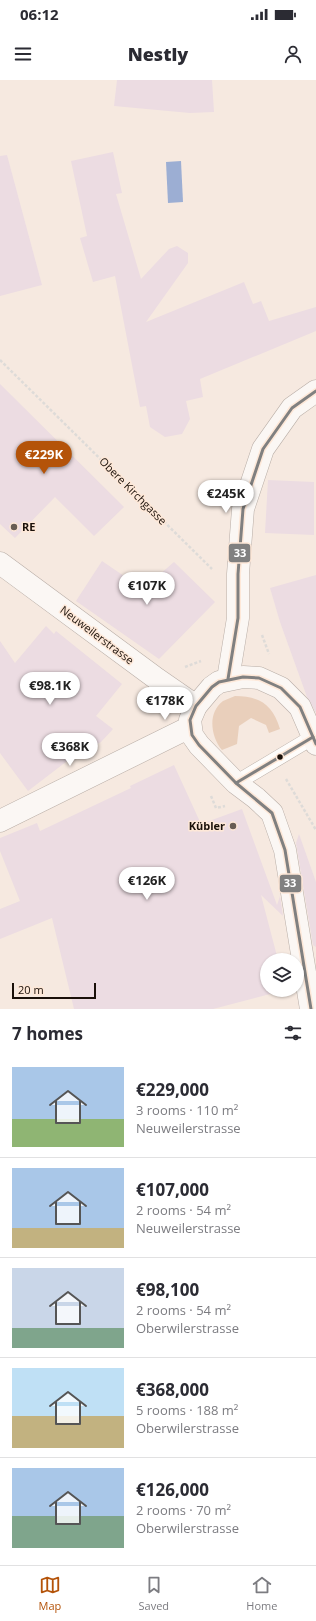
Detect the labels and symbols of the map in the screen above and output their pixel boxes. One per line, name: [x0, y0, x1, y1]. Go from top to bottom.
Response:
pin: €229K: [16, 441, 72, 475]
street label: Obere Kirchgasse: [96, 454, 170, 528]
pin: €245K: [198, 480, 254, 514]
place label: RE: [22, 519, 35, 534]
marker: RE: [9, 522, 19, 532]
line badge: 33: [228, 543, 251, 563]
text: 33: [234, 545, 246, 560]
pin: €107K: [119, 572, 175, 606]
street label: Neuweilerstrasse: [57, 602, 137, 667]
pin: €98.1K: [17, 672, 83, 706]
pin: €178K: [137, 687, 193, 721]
pin: €368K: [42, 733, 98, 767]
unlabelled marker: [275, 752, 285, 762]
place label: Kübler: [189, 818, 225, 833]
marker: Kübler: [228, 821, 238, 831]
pin: €126K: [119, 867, 175, 901]
line badge: 33: [279, 874, 302, 893]
text: 33: [284, 875, 296, 890]
scale bar: [12, 981, 96, 1000]

